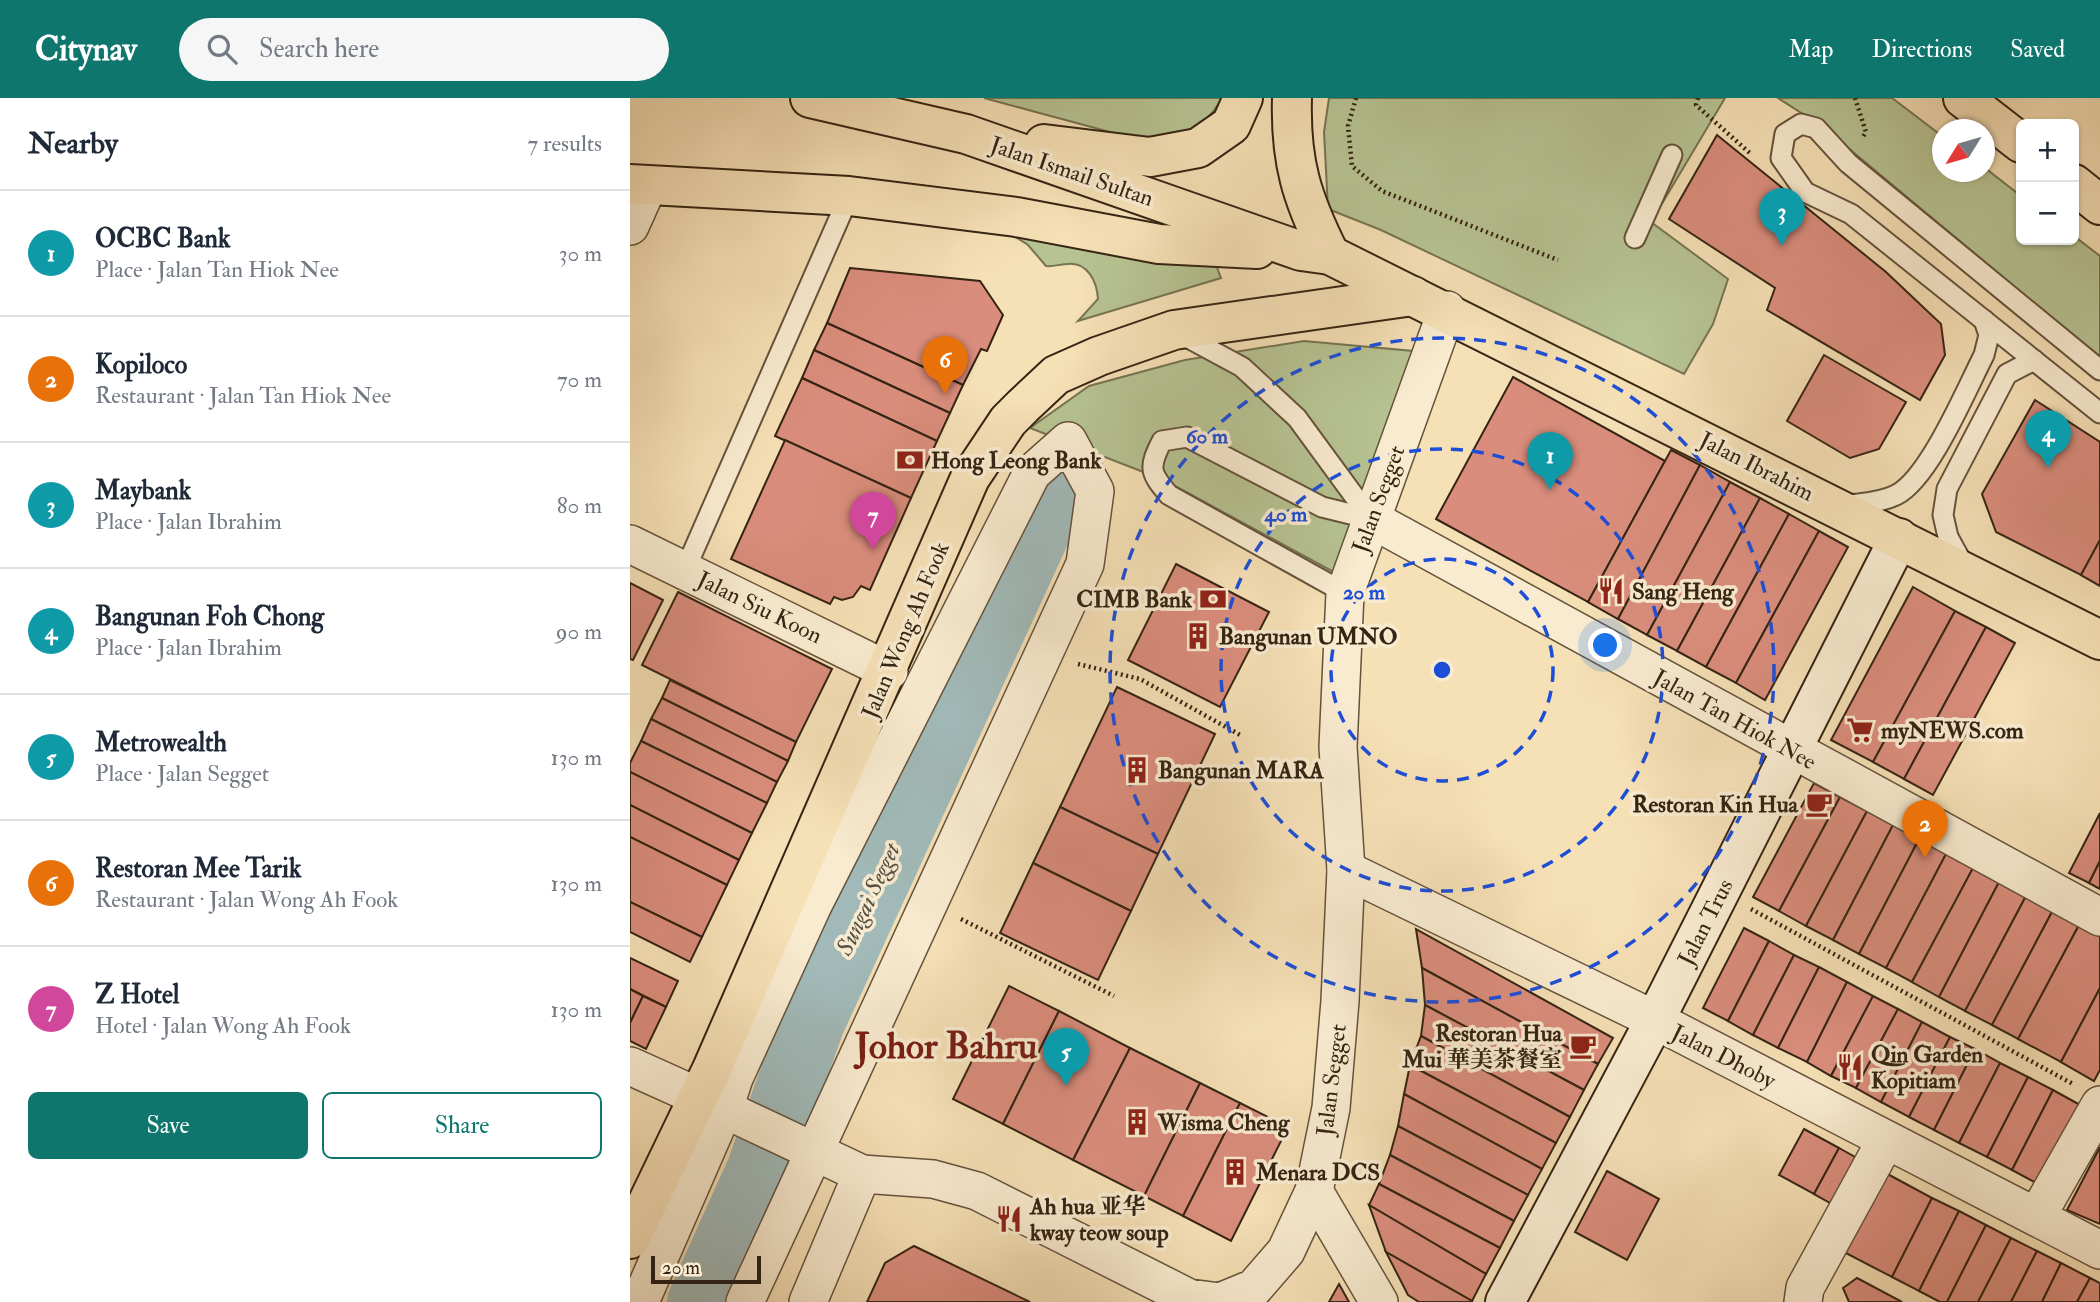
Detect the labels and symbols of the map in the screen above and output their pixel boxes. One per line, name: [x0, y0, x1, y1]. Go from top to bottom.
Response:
north arrow: [1932, 119, 1995, 182]
street label: Jalan Ismail Sultan: [985, 130, 1157, 213]
pin: 3: [1759, 188, 1805, 246]
pin: 6: [922, 336, 968, 394]
pin: 4: [2025, 410, 2071, 468]
text: 60 m: [1186, 423, 1229, 450]
street label: Jalan Ibrahim: [1694, 425, 1819, 508]
pin: 1: [1527, 432, 1573, 490]
street label: Jalan Segget: [1345, 441, 1411, 558]
bank icon: Hong Leong Bank: [895, 445, 925, 475]
place label: Hong Leong Bank: [931, 446, 1102, 476]
pin: 7: [850, 492, 896, 550]
text: 40 m: [1264, 501, 1308, 528]
street label: Jalan Wong Ah Fook: [855, 537, 956, 724]
street label: Jalan Siu Koon: [692, 564, 827, 650]
restaurant icon: Sang Heng: [1596, 576, 1626, 606]
place label: Sang Heng: [1632, 577, 1735, 607]
text: 20 m: [1343, 579, 1386, 606]
bank icon: CIMB Bank: [1198, 584, 1228, 614]
place label: CIMB Bank: [1076, 585, 1193, 614]
building icon: Bangunan UMNO: [1183, 621, 1213, 651]
place label: Bangunan UMNO: [1219, 622, 1397, 652]
your location: [1588, 628, 1622, 662]
centre of rings: [1430, 658, 1454, 682]
street label: Jalan Tan Hiok Nee: [1647, 662, 1822, 776]
supermarket icon: myNEWS.com: [1845, 715, 1875, 745]
place label: myNEWS.com: [1881, 716, 2024, 746]
building icon: Bangunan MARA: [1122, 755, 1152, 785]
place label: Bangunan MARA: [1158, 756, 1324, 786]
cafe icon: Restoran Kin Hua: [1804, 789, 1834, 819]
place label: Restoran Kin Hua: [1632, 790, 1800, 819]
pin: 2: [1902, 800, 1948, 858]
water label: Sungai Segget: [829, 837, 908, 961]
street label: Jalan Trus: [1671, 874, 1740, 971]
street label: Jalan Dhoby: [1666, 1017, 1782, 1095]
place label: Restoran Hua Mui 華美茶餐室: [1401, 1019, 1564, 1074]
street label: Jalan Segget: [1310, 1022, 1353, 1139]
district label: Johor Bahru: [853, 1023, 1037, 1070]
pin: 5: [1043, 1028, 1089, 1086]
cafe icon: Restoran Hua Mui 華美茶餐室: [1568, 1031, 1598, 1061]
place label: Qin Garden Kopitiam: [1871, 1040, 1983, 1096]
restaurant icon: Qin Garden Kopitiam: [1835, 1052, 1865, 1082]
building icon: Wisma Cheng: [1122, 1107, 1152, 1137]
place label: Wisma Cheng: [1157, 1108, 1291, 1138]
building icon: Menara DCS: [1220, 1157, 1250, 1187]
place label: Menara DCS: [1255, 1158, 1380, 1187]
place label: Ah hua 亚华 kway teow soup: [1029, 1192, 1169, 1248]
restaurant icon: Ah hua 亚华 kway teow soup: [994, 1204, 1024, 1234]
scale bar: [651, 1253, 761, 1285]

